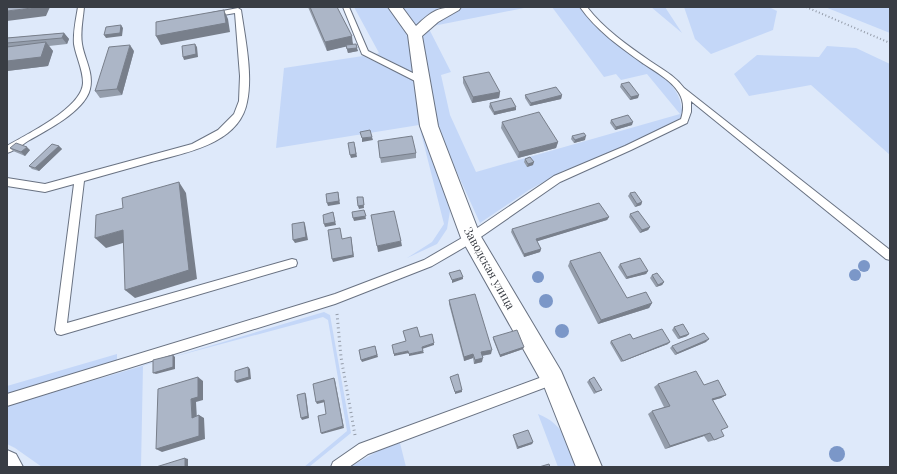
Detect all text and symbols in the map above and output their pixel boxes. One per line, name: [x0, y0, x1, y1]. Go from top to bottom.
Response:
street label: Заводская улица: [461, 224, 519, 312]

